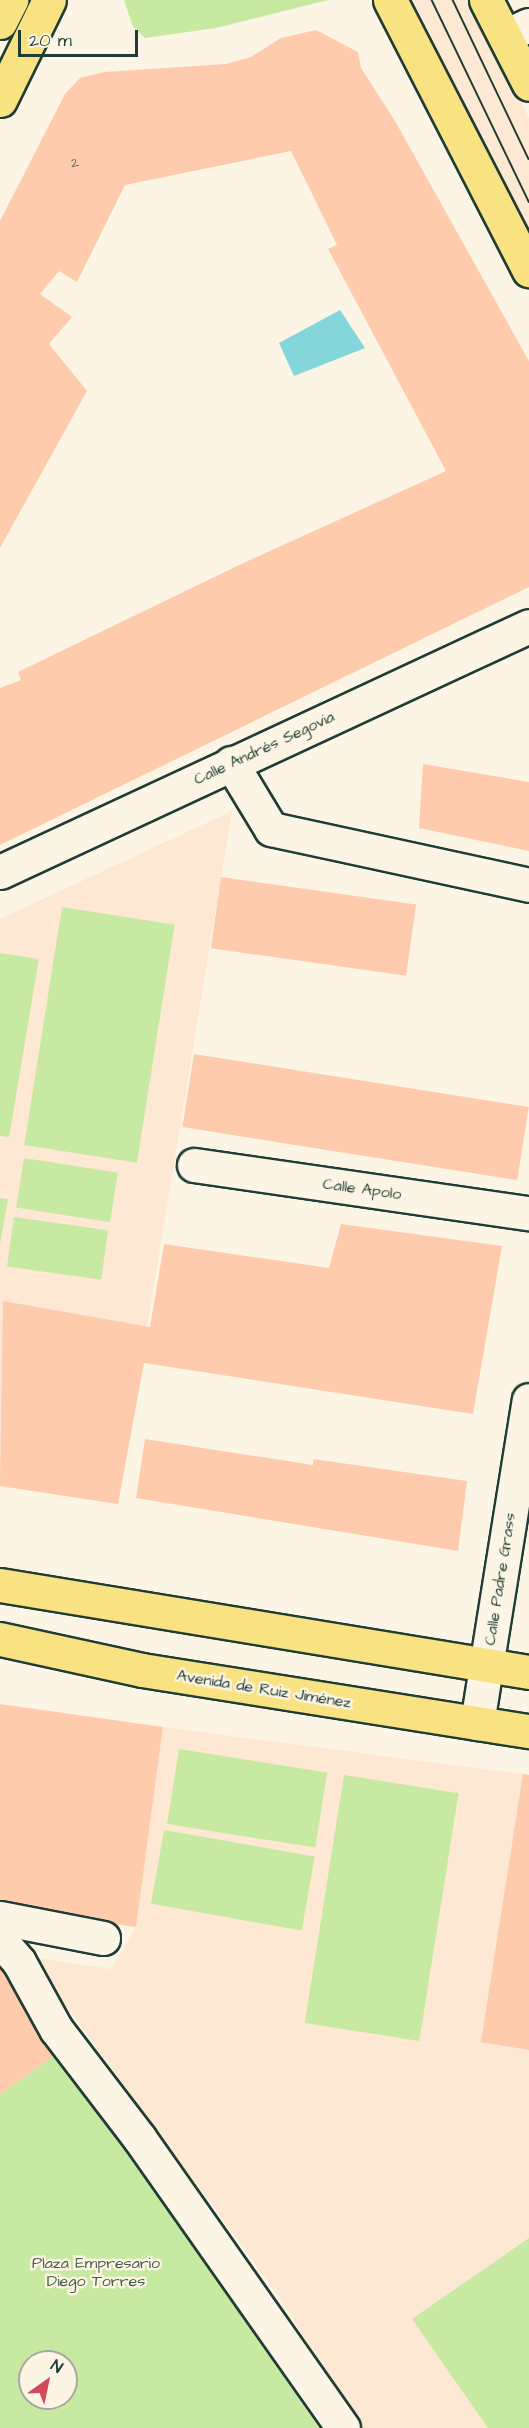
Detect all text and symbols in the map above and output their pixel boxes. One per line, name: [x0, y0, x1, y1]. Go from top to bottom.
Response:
scale bar: [21, 18, 141, 56]
text: 20 m: [29, 28, 72, 53]
house number: 2: [71, 155, 79, 171]
street label: Calle Andrés Segovia: [191, 707, 337, 789]
street label: Calle Apolo: [321, 1174, 403, 1204]
street label: Calle Padre Grass: [480, 1511, 520, 1647]
street label: Avenida de Ruiz Jiménez: [175, 1666, 353, 1712]
park label: Plaza Empresario Diego Torres: [32, 2253, 160, 2291]
north arrow: [18, 2350, 78, 2410]
text: N: [47, 2355, 67, 2379]

